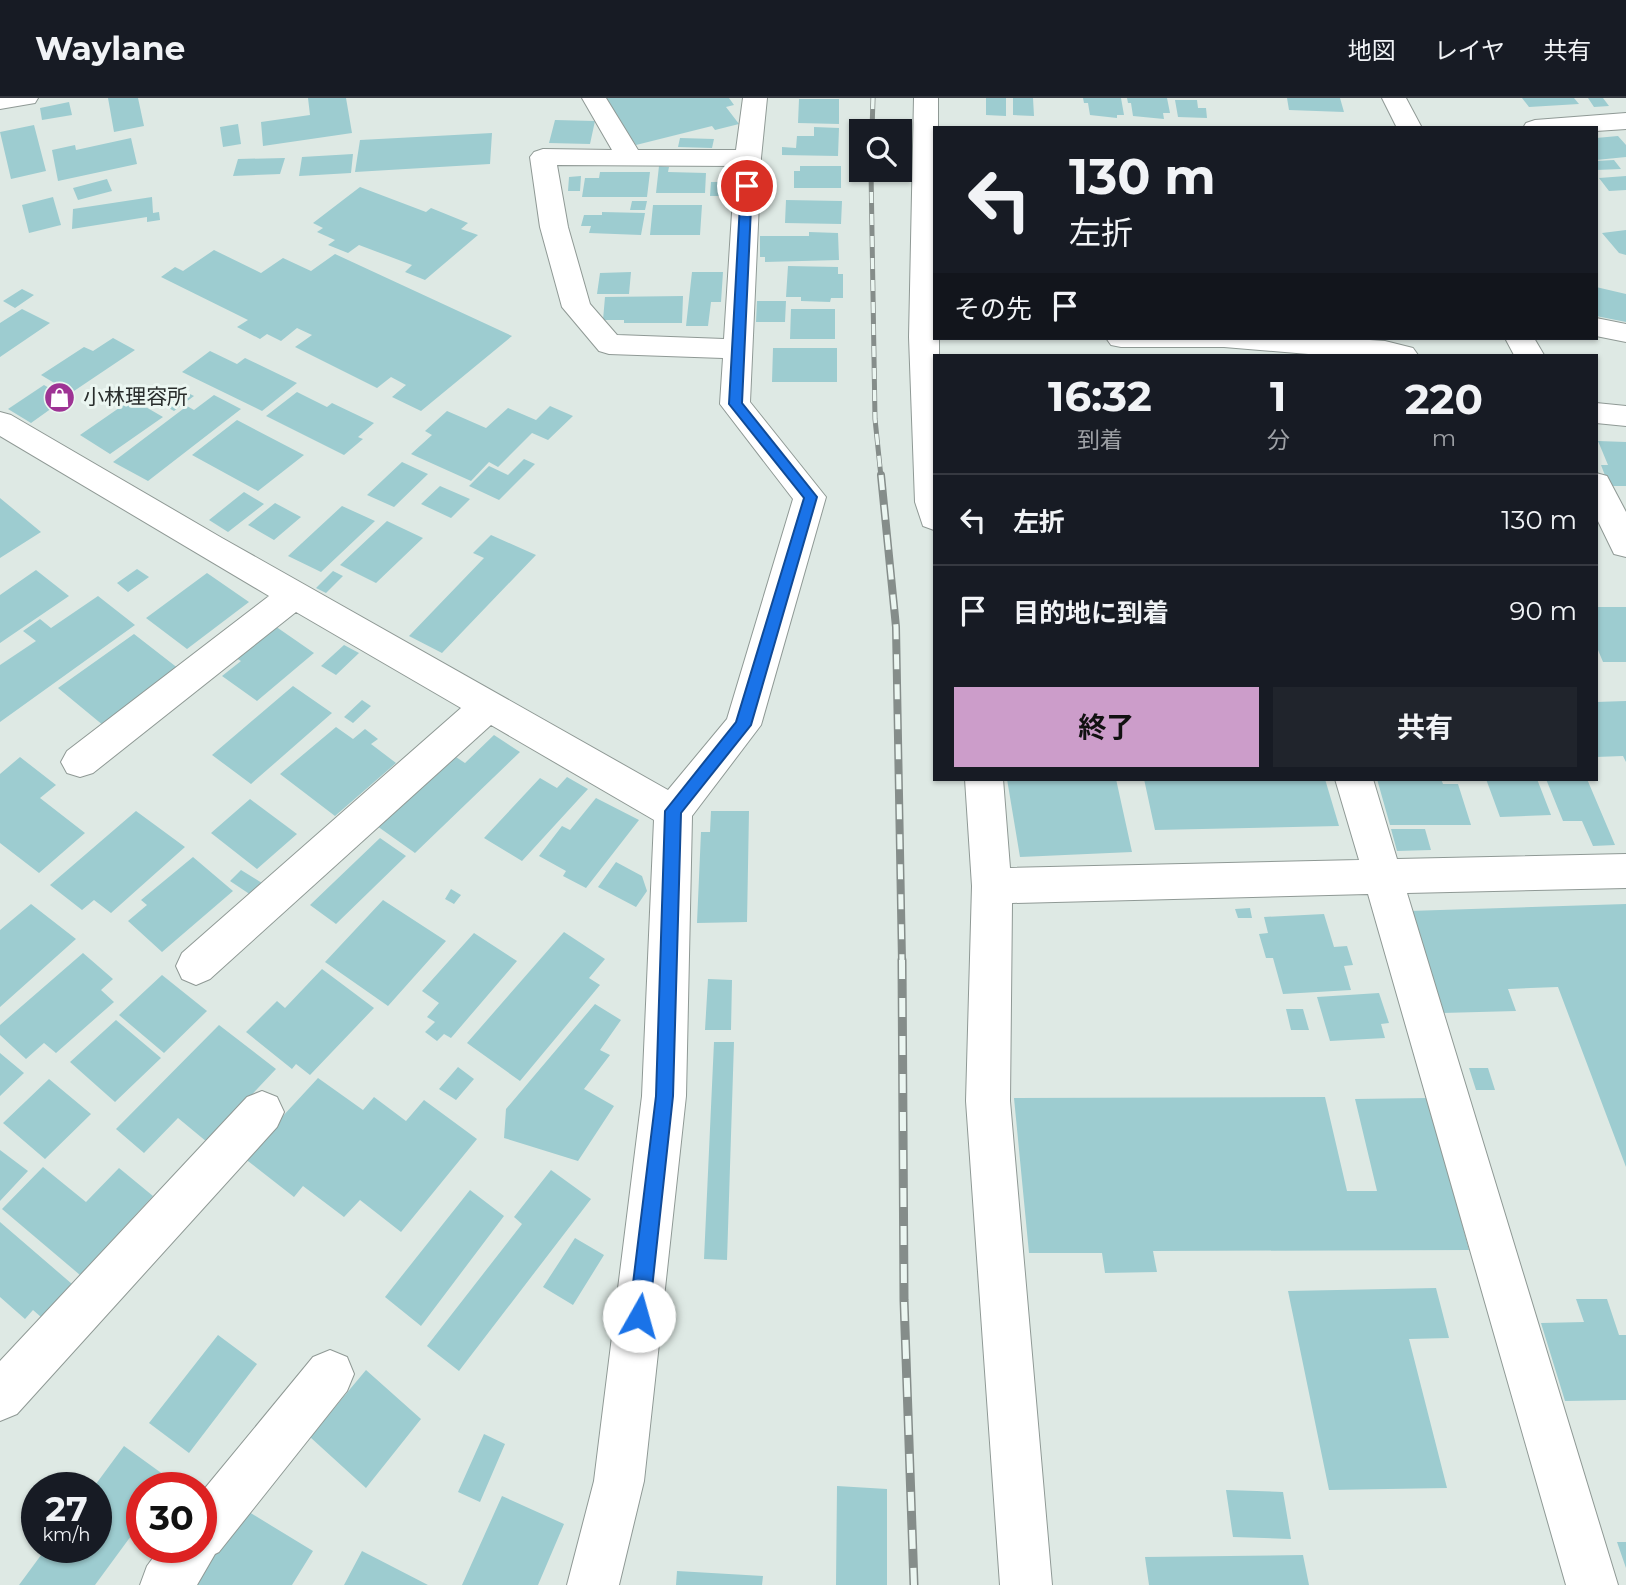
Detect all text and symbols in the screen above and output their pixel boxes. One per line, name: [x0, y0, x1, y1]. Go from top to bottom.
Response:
text: Waylane: [35, 28, 185, 68]
text: 地図: [1348, 36, 1396, 65]
text: レイヤ: [1434, 36, 1505, 65]
text: 共有: [1543, 36, 1591, 65]
map controls: [849, 119, 912, 182]
button: search: [849, 119, 912, 182]
text: 130 m: [1069, 147, 1216, 206]
icon: left: [954, 154, 1045, 245]
pin: [717, 156, 777, 216]
icon: arrive: [728, 167, 766, 205]
text: 左折: [1069, 213, 1133, 252]
icon: arrive: [1046, 287, 1084, 325]
text: その先: [954, 293, 1032, 325]
text: 16:32: [1048, 370, 1152, 422]
text: 1: [1270, 370, 1287, 422]
text: 220: [1405, 373, 1483, 425]
shop icon: 小林理容所: [43, 380, 77, 414]
place label: 小林理容所: [83, 384, 188, 409]
text: m: [1432, 424, 1456, 452]
text: 到着: [1077, 426, 1123, 454]
text: 分: [1267, 426, 1290, 454]
icon: left: [954, 501, 992, 539]
text: 130 m: [1501, 504, 1577, 536]
text: 左折: [1013, 506, 1065, 538]
icon: arrive: [954, 592, 992, 630]
text: 90 m: [1510, 595, 1577, 627]
text: 目的地に到着: [1013, 597, 1169, 629]
button: 終了: [954, 687, 1259, 767]
button: 共有: [1273, 687, 1577, 767]
position arrow: [602, 1279, 676, 1353]
speed limit sign: 30: [126, 1472, 217, 1563]
text: 27: [45, 1487, 88, 1530]
text: km/h: [42, 1524, 91, 1546]

